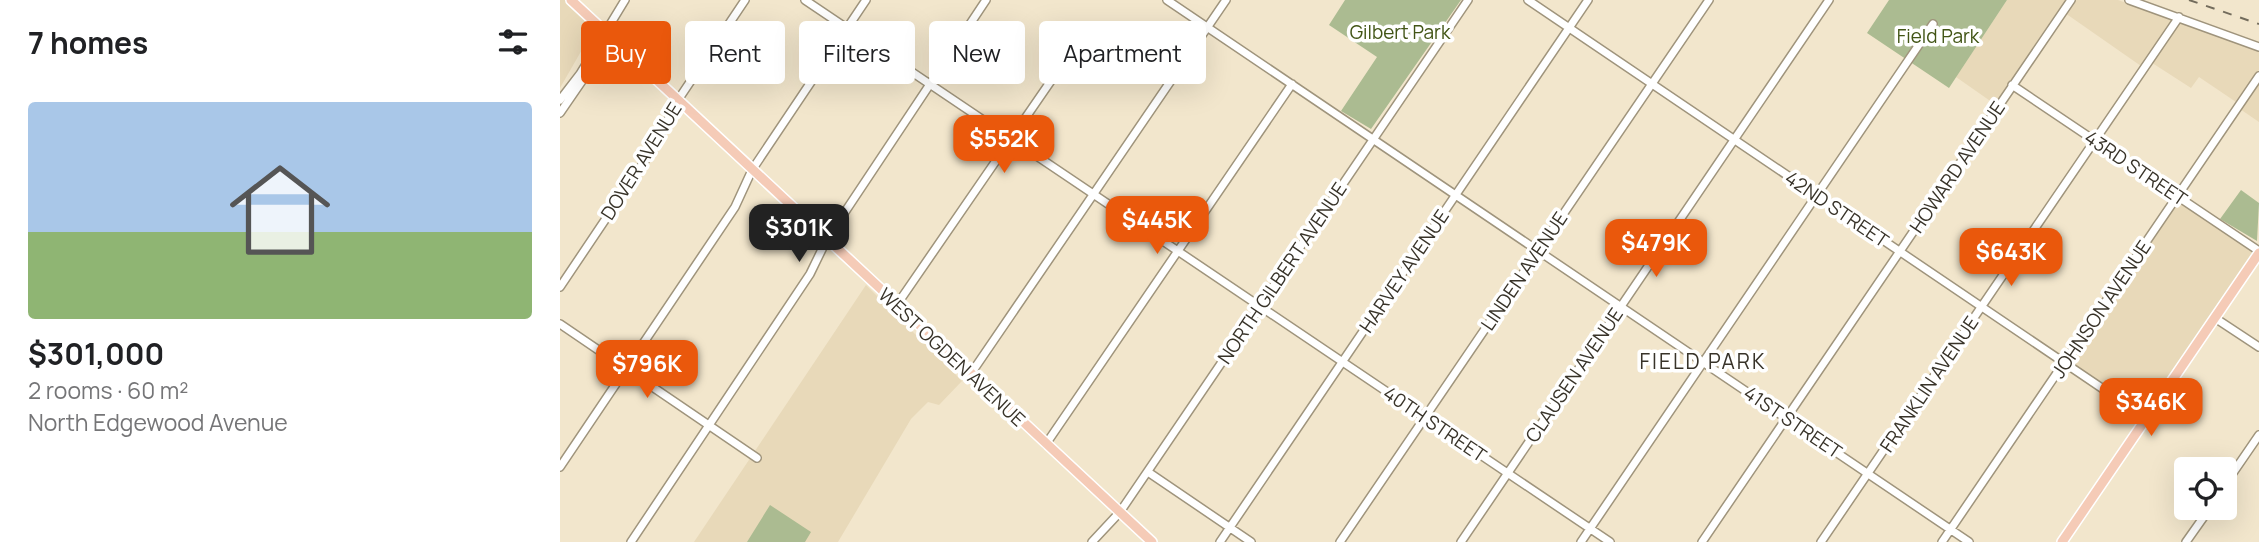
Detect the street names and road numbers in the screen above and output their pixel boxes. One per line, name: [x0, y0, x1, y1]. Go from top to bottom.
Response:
street label: HOWARD AVENUE: [1903, 96, 2011, 238]
street label: DOVER AVENUE: [594, 97, 688, 225]
street label: 43RD STREET: [2080, 124, 2193, 212]
street label: 42ND STREET: [1780, 165, 1894, 254]
street label: NORTH GILBERT AVENUE: [1211, 177, 1353, 369]
street label: HARVEY AVENUE: [1353, 204, 1455, 338]
street label: LINDEN AVENUE: [1475, 207, 1573, 335]
street label: JOHNSON AVENUE: [2045, 235, 2157, 383]
street label: WEST OGDEN AVENUE: [873, 282, 1031, 432]
street label: CLAUSEN AVENUE: [1519, 303, 1629, 447]
street label: FRANKLIN AVENUE: [1874, 311, 1984, 457]
street label: 40TH STREET: [1378, 380, 1492, 468]
street label: 41ST STREET: [1739, 380, 1848, 465]

